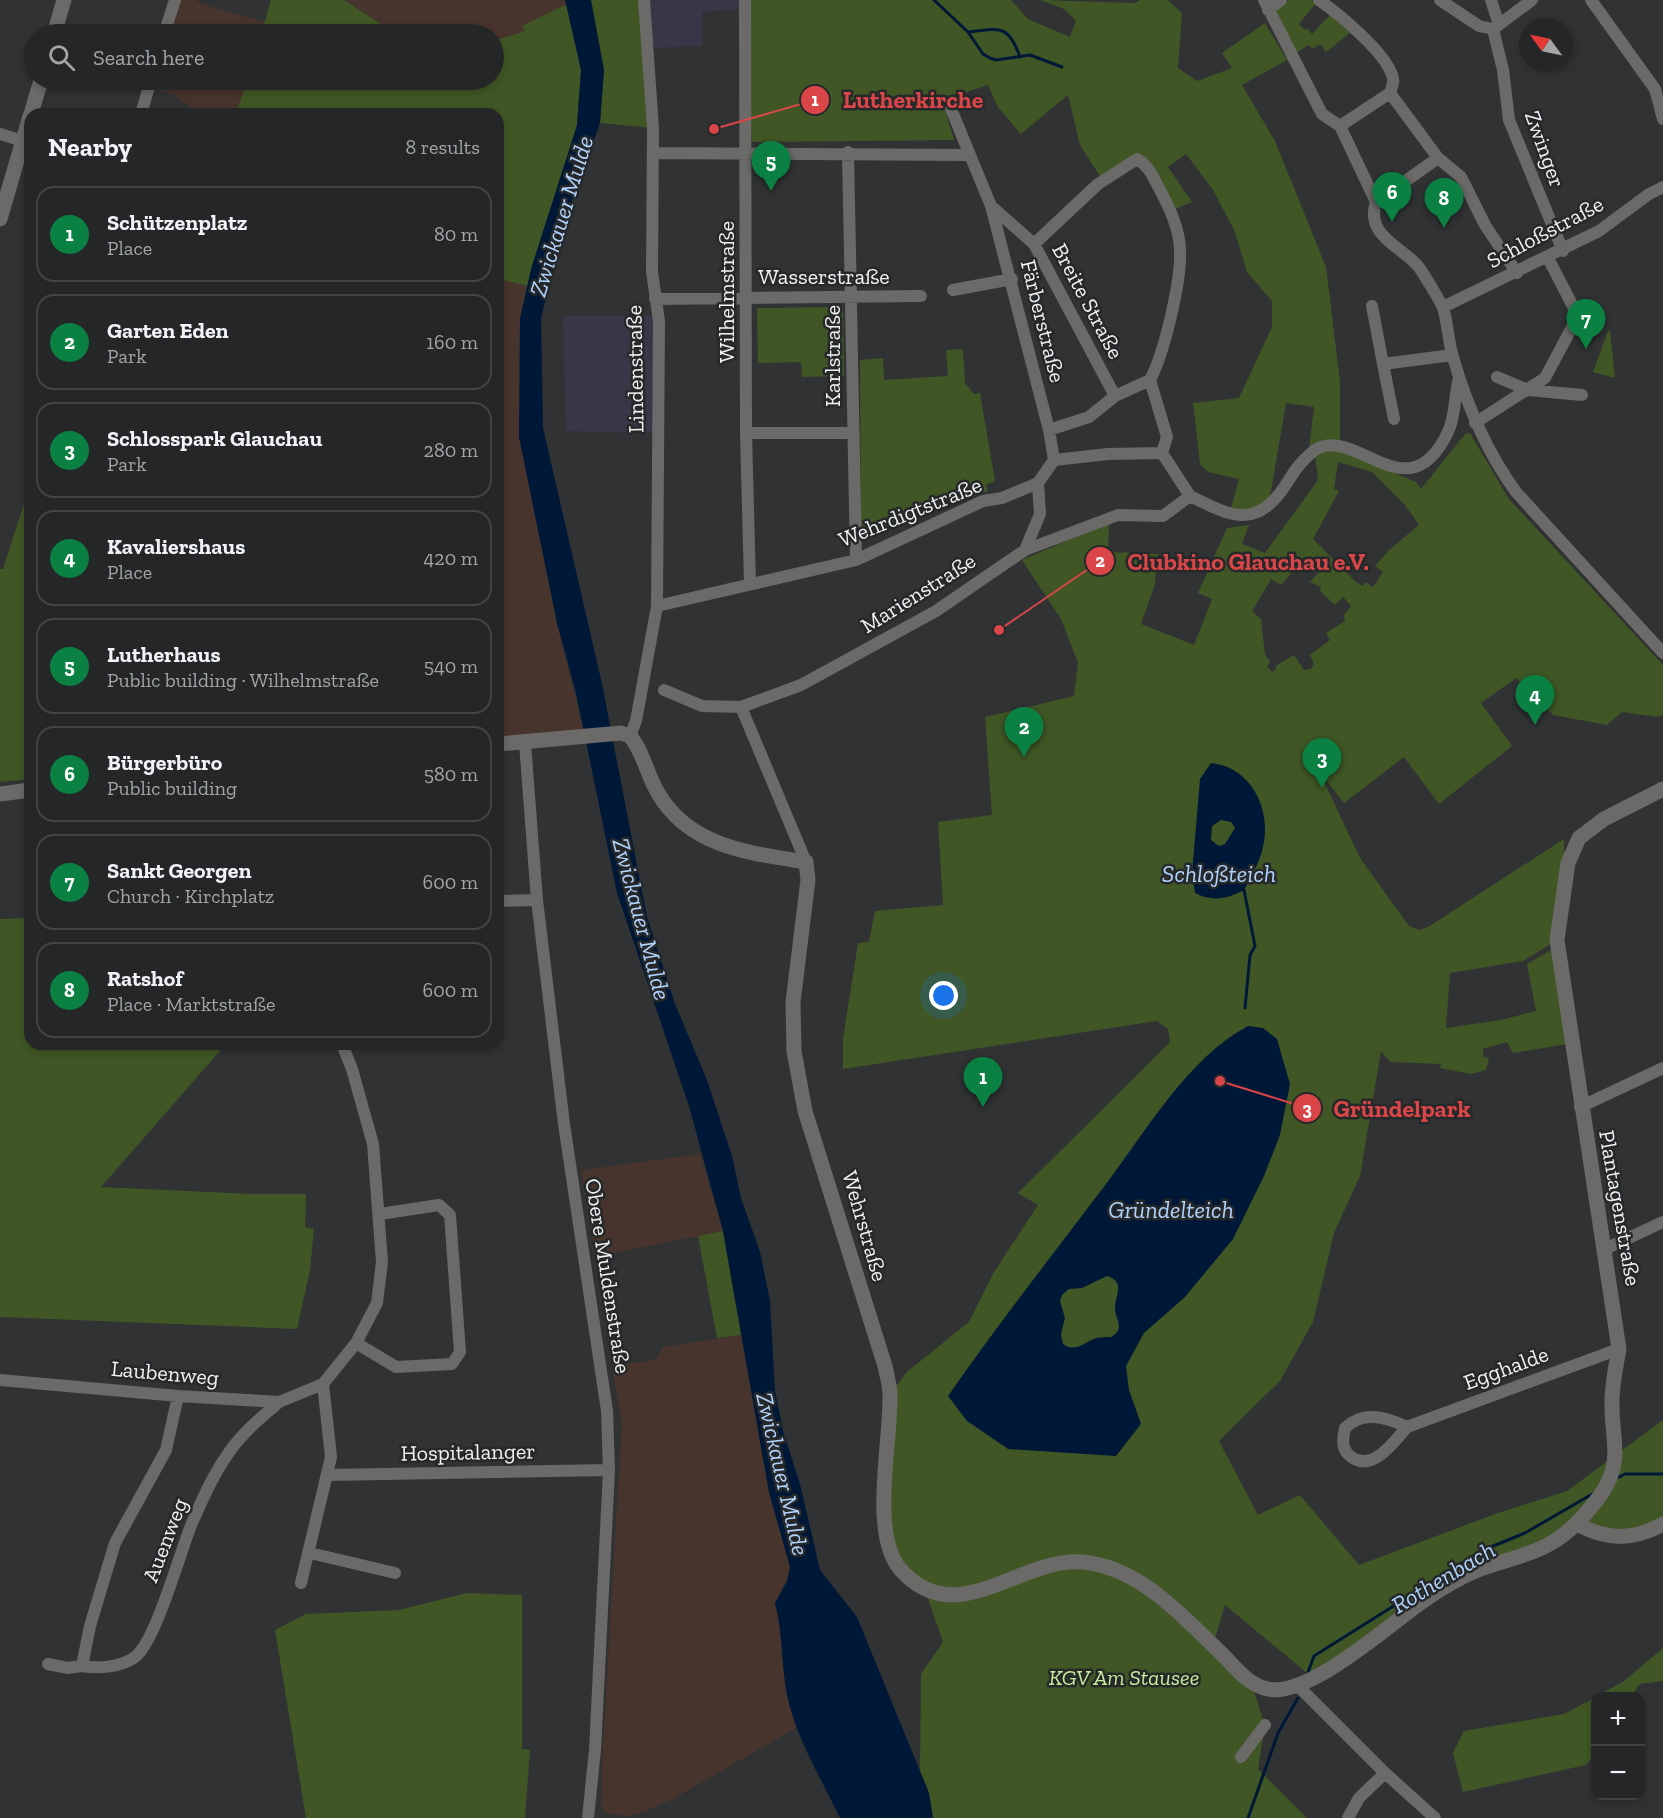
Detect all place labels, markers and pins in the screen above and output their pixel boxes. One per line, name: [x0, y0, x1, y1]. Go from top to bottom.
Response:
callout: Lutherkirche: [800, 79, 995, 121]
pin: 5: [752, 142, 790, 191]
pin: 6: [1372, 172, 1412, 222]
pin: 8: [1424, 178, 1464, 228]
pin: 7: [1566, 300, 1606, 349]
callout: Clubkino Glauchau e.V.: [1085, 540, 1381, 582]
pin: 4: [1516, 676, 1555, 725]
pin: 2: [1004, 708, 1044, 757]
pin: 3: [1302, 738, 1342, 788]
pin: 1: [964, 1058, 1002, 1107]
callout: Gründelpark: [1292, 1087, 1482, 1129]

